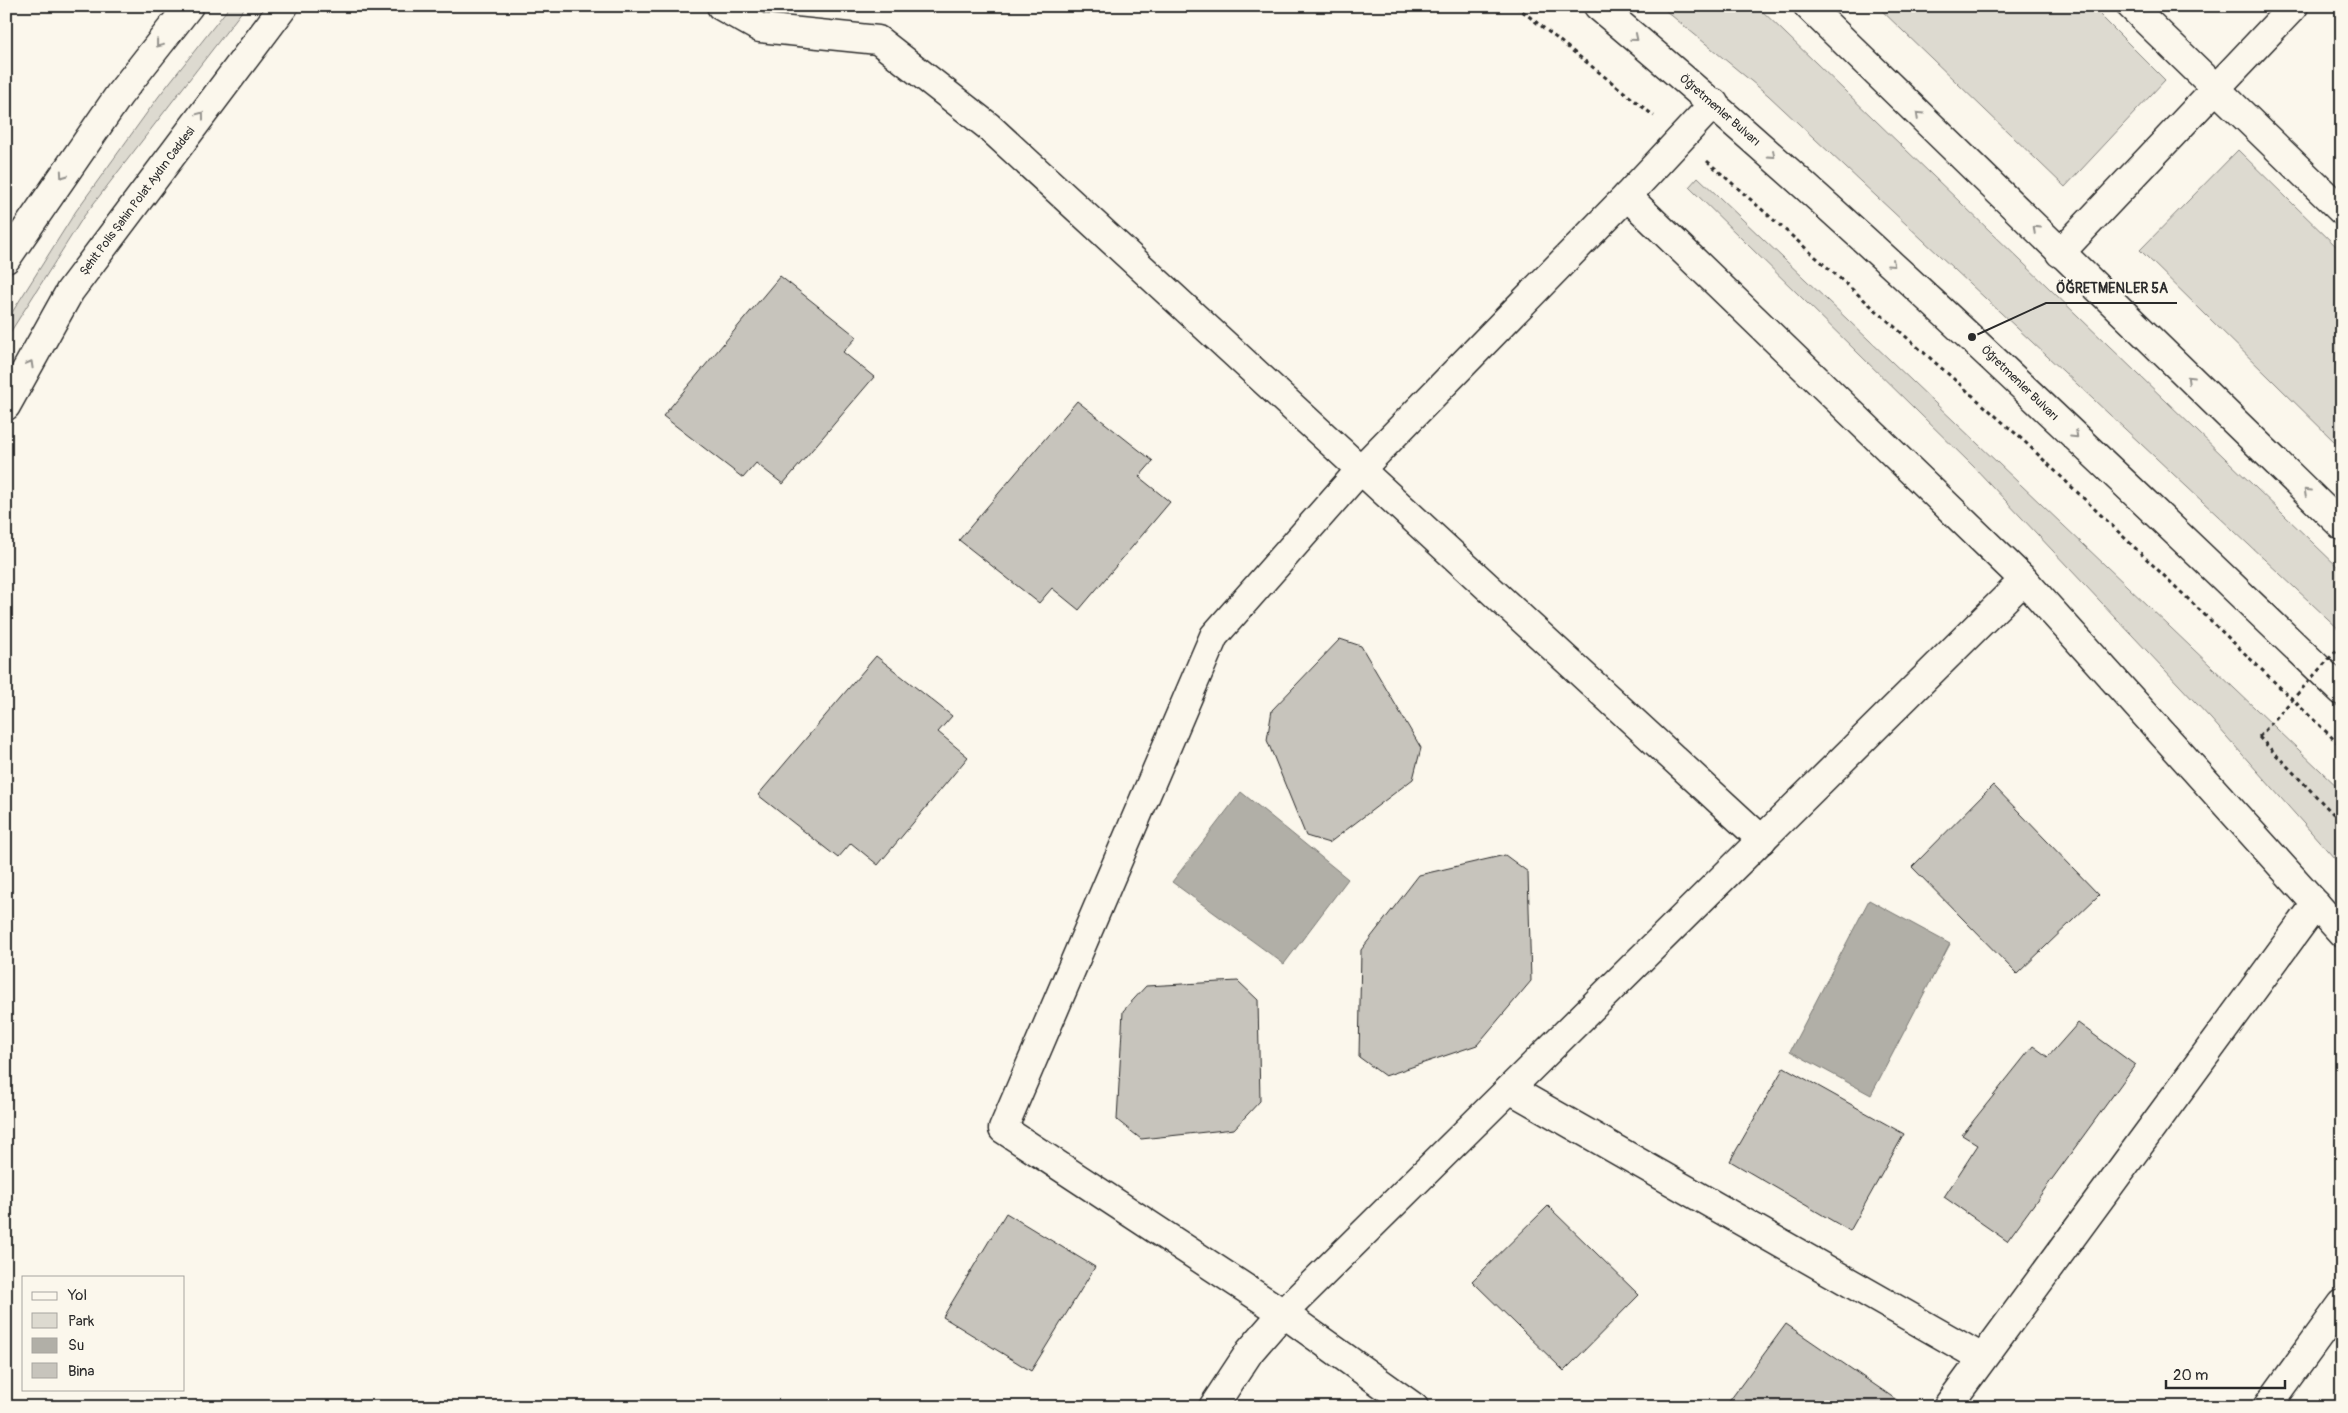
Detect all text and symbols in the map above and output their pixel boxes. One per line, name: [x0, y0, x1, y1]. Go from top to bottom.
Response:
one-way arrow: [1630, 32, 1639, 41]
one-way arrow: [156, 39, 165, 48]
street label: Öğretmenler Bulvarı: [1676, 70, 1764, 150]
one-way arrow: [195, 111, 204, 121]
one-way arrow: [1916, 112, 1925, 121]
street label: Şehit Polis Şahin Polat Aydın Caddesi: [77, 124, 198, 279]
one-way arrow: [1766, 150, 1775, 159]
one-way arrow: [60, 169, 69, 179]
one-way arrow: [2032, 226, 2041, 235]
one-way arrow: [1886, 259, 1895, 268]
callout: ÖĞRETMENLER 5A: [2046, 274, 2177, 303]
text: ÖĞRETMENLER 5A: [2056, 279, 2168, 297]
street label: Öğretmenler Bulvarı: [1978, 342, 2062, 424]
one-way arrow: [24, 360, 34, 369]
one-way arrow: [2187, 376, 2196, 385]
one-way arrow: [2069, 429, 2078, 438]
one-way arrow: [2303, 489, 2312, 498]
legend: [22, 1276, 185, 1390]
text: Yol: [67, 1286, 87, 1305]
text: Park: [68, 1312, 95, 1331]
text: Su: [68, 1336, 84, 1355]
scale bar: [2166, 1358, 2284, 1390]
text: Bina: [68, 1362, 95, 1381]
text: 20 m: [2173, 1366, 2208, 1385]

